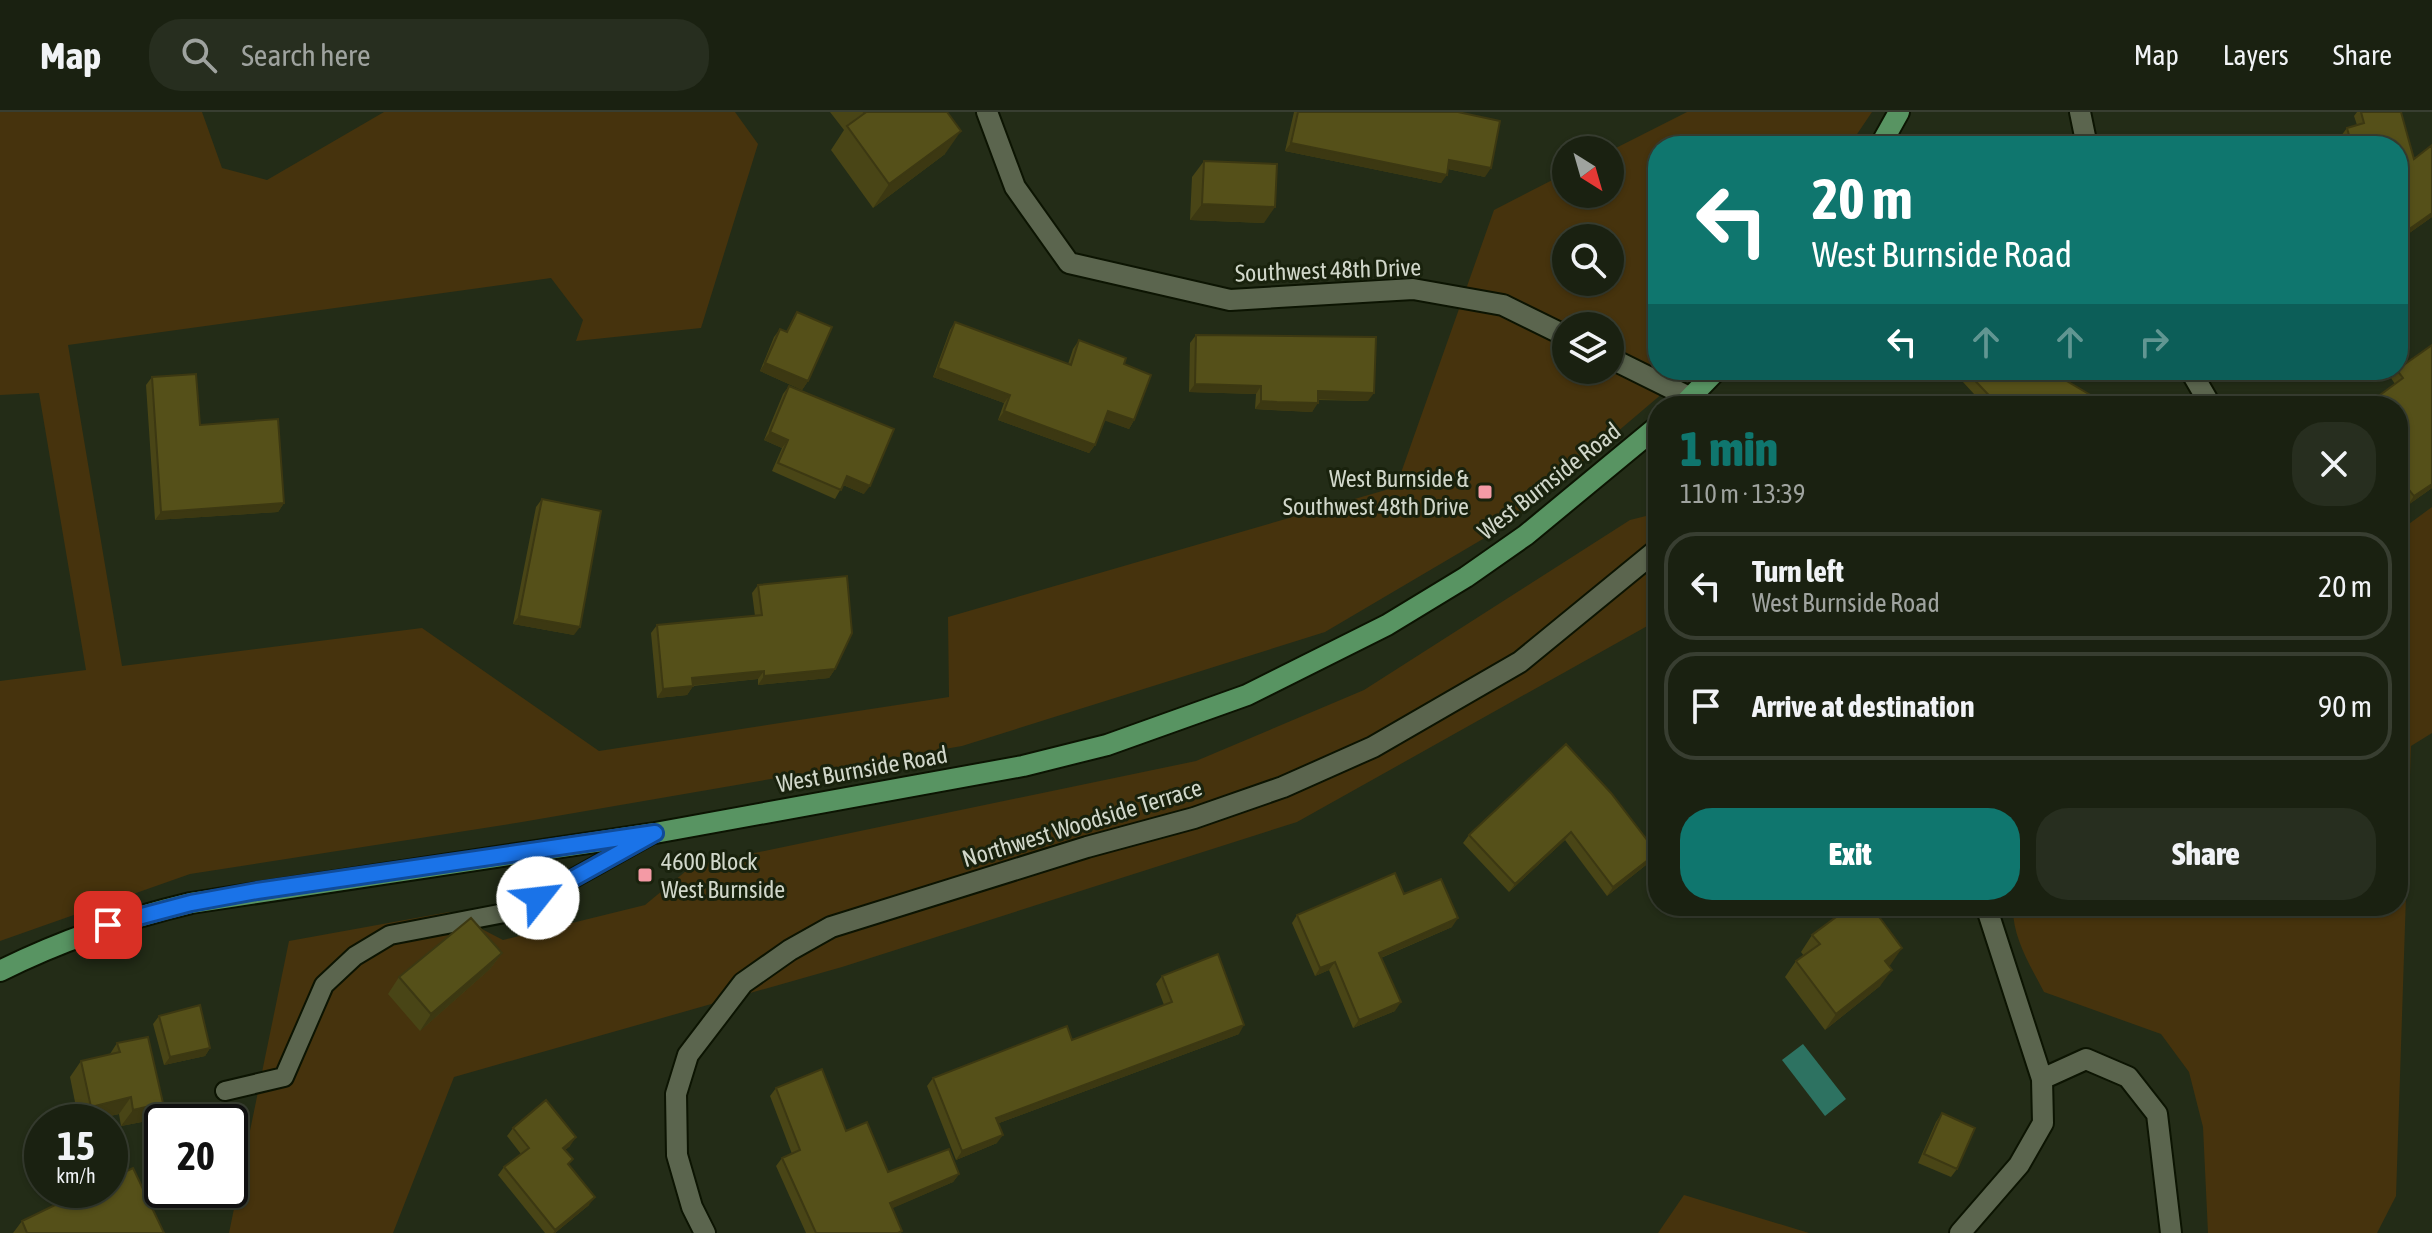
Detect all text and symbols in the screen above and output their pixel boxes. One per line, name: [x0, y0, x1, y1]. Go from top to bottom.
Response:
search box: [149, 19, 709, 91]
icon: search: [177, 33, 221, 77]
text: Map: [40, 34, 101, 77]
text: Search here: [241, 38, 371, 72]
text: Map: [2134, 39, 2179, 71]
text: Layers: [2223, 39, 2289, 71]
text: Share: [2333, 39, 2392, 71]
north arrow: [1552, 136, 1624, 208]
map controls: [1552, 136, 1624, 384]
text: 20 m: [1812, 167, 1913, 231]
icon: left: [1680, 168, 1784, 272]
button: search: [1552, 224, 1624, 296]
text: West Burnside Road: [1812, 233, 2072, 275]
street label: Southwest 48th Drive: [1235, 253, 1421, 287]
button: layers: [1552, 312, 1624, 384]
icon: left: [1880, 320, 1924, 364]
icon: ahead: [1964, 320, 2008, 364]
icon: ahead: [2048, 320, 2092, 364]
icon: right: [2132, 320, 2176, 364]
street label: West Burnside Road: [1472, 417, 1626, 545]
text: 1 min: [1680, 421, 1778, 476]
button: close: [2292, 422, 2376, 506]
place label: West Burnside & Southwest 48th Drive: [1283, 465, 1470, 520]
text: 110 m · 13:39: [1680, 479, 1805, 509]
marker: West Burnside & Southwest 48th Drive: [1476, 483, 1494, 501]
text: Turn left: [1752, 554, 1844, 588]
icon: left: [1684, 564, 1728, 608]
text: 20 m: [2318, 569, 2372, 603]
text: West Burnside Road: [1752, 588, 1940, 618]
icon: arrive: [1684, 684, 1728, 728]
text: Arrive at destination: [1752, 689, 1974, 723]
text: 90 m: [2318, 689, 2372, 723]
street label: West Burnside Road: [774, 741, 950, 797]
street label: Northwest Woodside Terrace: [959, 774, 1205, 872]
button: Exit: [1680, 808, 2020, 900]
button: Share: [2036, 808, 2376, 900]
place label: 4600 Block West Burnside: [661, 848, 785, 903]
position arrow: [496, 856, 580, 940]
marker: 4600 Block West Burnside: [636, 866, 654, 884]
pin: [74, 891, 142, 959]
icon: arrive: [86, 903, 130, 947]
speed limit sign: 20: [144, 1104, 248, 1208]
text: 15: [57, 1123, 95, 1168]
text: km/h: [56, 1164, 96, 1187]

